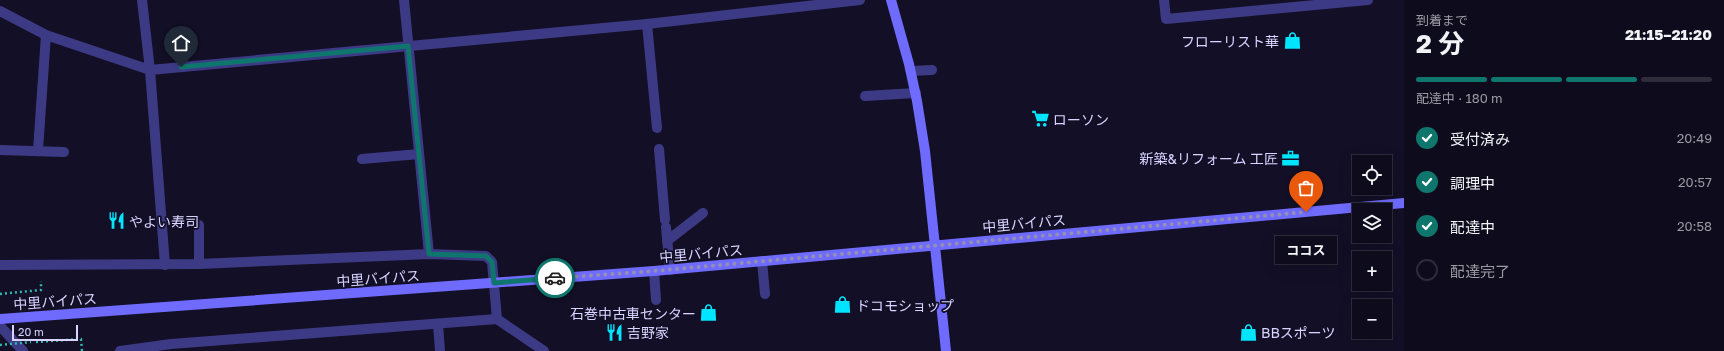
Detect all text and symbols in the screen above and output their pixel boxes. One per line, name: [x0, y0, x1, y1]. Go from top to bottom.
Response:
text: 到着まで: [1416, 12, 1468, 28]
text: 21:15–21:20: [1625, 25, 1712, 43]
pin: [164, 26, 198, 67]
text: 2 分: [1416, 28, 1464, 59]
shop icon: フローリスト華: [1282, 31, 1302, 51]
icon: home: [170, 32, 192, 54]
place label: フローリスト華: [1181, 33, 1279, 50]
text: 配達中 · 180 m: [1416, 90, 1502, 106]
supermarket icon: ローソン: [1030, 109, 1050, 129]
place label: ローソン: [1053, 111, 1109, 128]
icon: check: [1416, 127, 1438, 149]
text: 受付済み: [1450, 130, 1510, 148]
text: 20:49: [1677, 130, 1712, 146]
office icon: 新築&リフォーム 工匠: [1281, 148, 1301, 168]
place label: 新築&リフォーム 工匠: [1140, 150, 1278, 167]
map controls: [1352, 155, 1392, 339]
button: locate: [1352, 155, 1392, 195]
pin: [1289, 171, 1323, 212]
icon: check: [1416, 171, 1438, 193]
text: 調理中: [1450, 174, 1495, 192]
text: 20:57: [1678, 174, 1712, 190]
icon: bag: [1295, 177, 1317, 199]
button: layers: [1352, 203, 1392, 243]
restaurant icon: やよい寿司: [106, 211, 126, 231]
street label: 中里バイパス: [982, 211, 1066, 235]
place label: やよい寿司: [129, 213, 199, 230]
icon: check: [1416, 215, 1438, 237]
text: 配達中: [1450, 218, 1495, 236]
text: 20:58: [1677, 218, 1712, 234]
callout: ココス: [1275, 236, 1337, 264]
street label: 中里バイパス: [659, 241, 743, 265]
text: ココス: [1286, 242, 1326, 258]
button: +: [1352, 251, 1392, 291]
courier: [535, 258, 575, 298]
text: 配達完了: [1450, 262, 1510, 280]
street label: 中里バイパス: [336, 267, 420, 289]
icon: car: [544, 267, 566, 289]
street label: 中里バイパス: [13, 290, 97, 312]
shop icon: ドコモショップ: [833, 295, 853, 315]
place label: ドコモショップ: [856, 297, 954, 314]
button: −: [1352, 299, 1392, 339]
shop icon: 石巻中古車センター: [699, 303, 719, 323]
place label: 石巻中古車センター: [570, 305, 696, 322]
restaurant icon: 吉野家: [604, 322, 624, 342]
shop icon: BBスポーツ: [1238, 322, 1258, 342]
scale bar: [12, 323, 78, 342]
place label: 吉野家: [627, 324, 669, 341]
place label: BBスポーツ: [1261, 324, 1335, 341]
text: 20 m: [18, 325, 44, 338]

